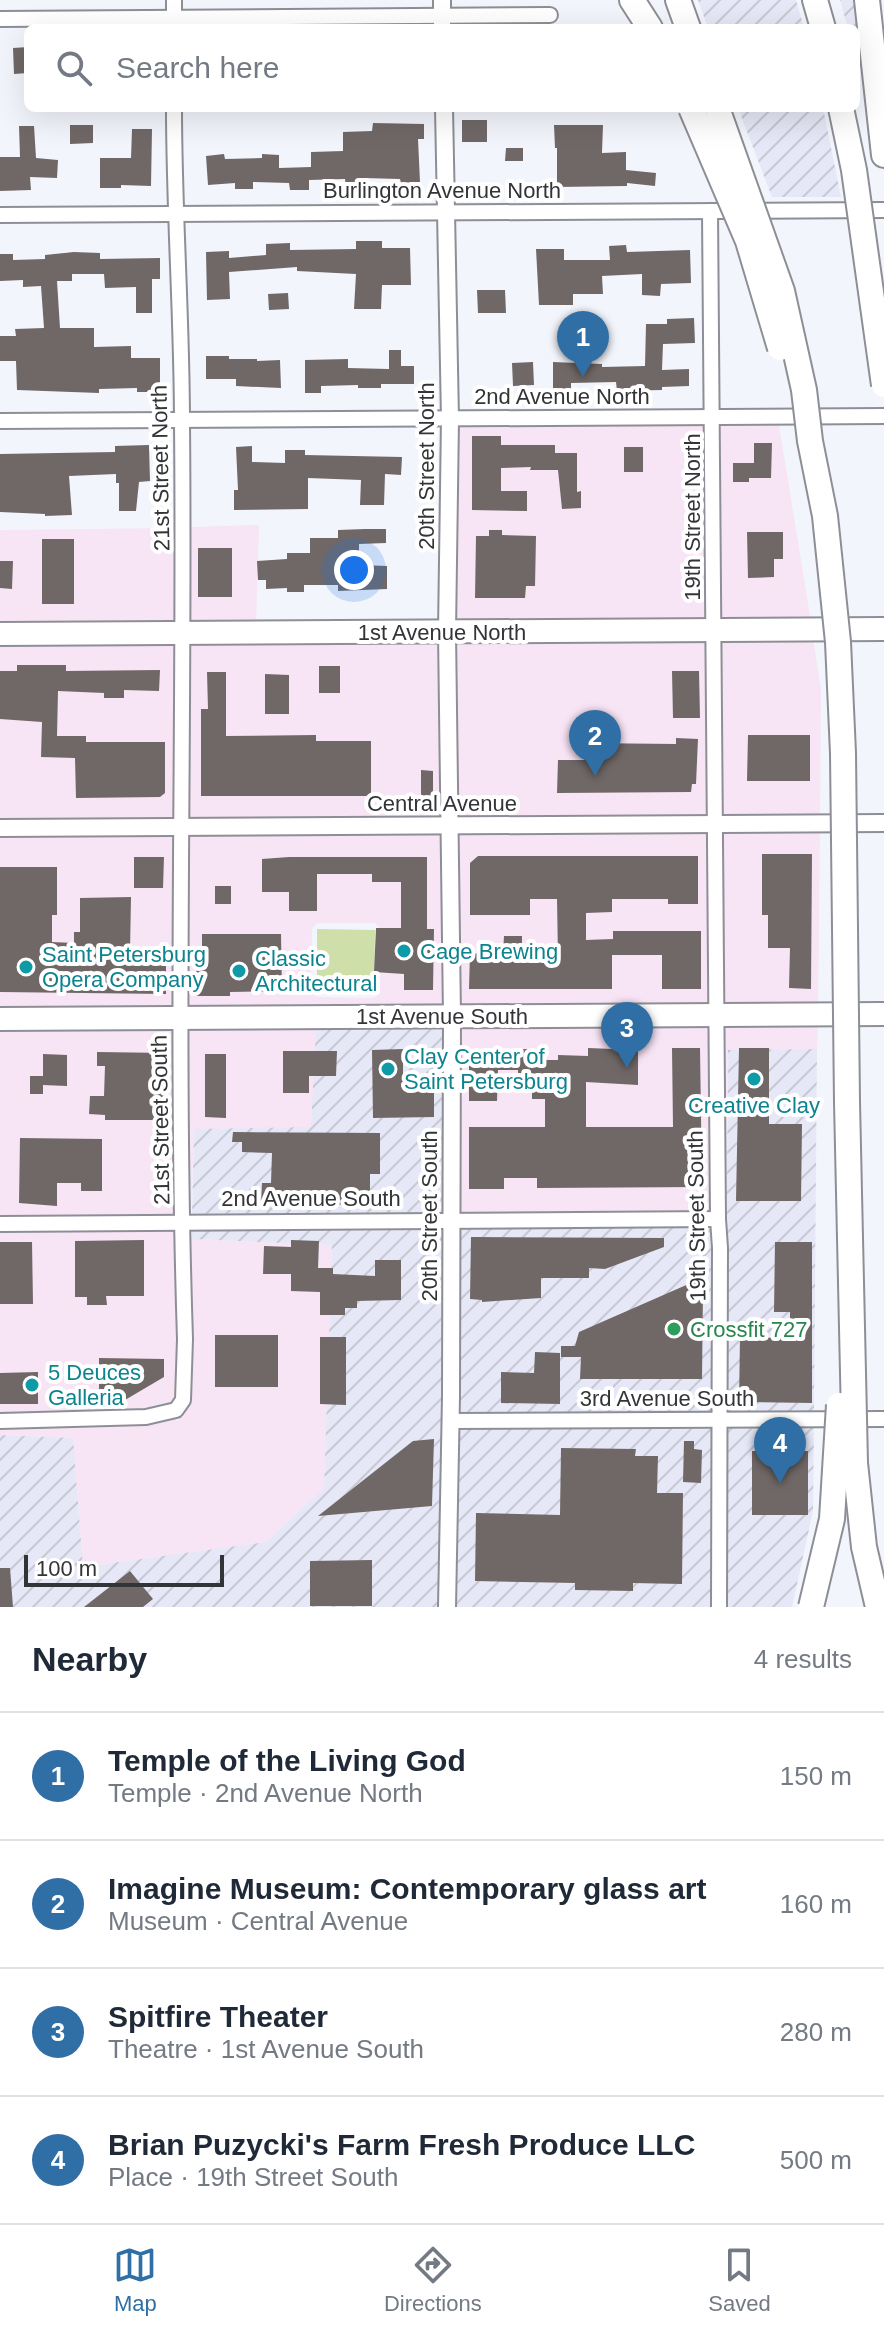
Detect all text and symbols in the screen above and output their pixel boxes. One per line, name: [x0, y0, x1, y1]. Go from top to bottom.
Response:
search box: [24, 24, 860, 112]
icon: search: [52, 46, 96, 90]
text: Search here: [116, 51, 279, 84]
street label: Burlington Avenue North: [323, 178, 561, 203]
pin: 1: [557, 311, 609, 377]
street label: 20th Street North: [414, 382, 439, 550]
street label: 2nd Avenue North: [474, 384, 650, 409]
street label: 21st Street North: [147, 385, 174, 551]
street label: 19th Street North: [680, 433, 705, 601]
your location: [334, 550, 374, 590]
street label: 1st Avenue North: [358, 620, 526, 645]
pin: 2: [569, 710, 621, 776]
street label: Central Avenue: [367, 791, 517, 816]
place label: Cage Brewing: [420, 939, 558, 964]
place label: Saint Petersburg Opera Company: [42, 942, 206, 992]
marker: Cage Brewing: [395, 942, 413, 960]
place label: Classic Architectural: [255, 946, 377, 996]
marker: Saint Petersburg Opera Company: [17, 958, 35, 976]
marker: Classic Architectural: [230, 962, 248, 980]
pin: 3: [601, 1002, 653, 1068]
street label: 1st Avenue South: [356, 1004, 528, 1029]
street label: 21st Street South: [147, 1035, 174, 1205]
place label: Clay Center of Saint Petersburg: [404, 1044, 568, 1094]
marker: Clay Center of Saint Petersburg: [379, 1060, 397, 1078]
marker: Creative Clay: [745, 1070, 763, 1088]
place label: Creative Clay: [688, 1093, 820, 1118]
street label: 20th Street South: [417, 1130, 442, 1302]
street label: 19th Street South: [683, 1130, 710, 1302]
street label: 2nd Avenue South: [221, 1186, 401, 1211]
place label: Crossfit 727: [690, 1317, 807, 1342]
marker: Crossfit 727: [665, 1320, 683, 1338]
place label: 5 Deuces Galleria: [48, 1360, 141, 1410]
marker: 5 Deuces Galleria: [23, 1376, 41, 1394]
street label: 3rd Avenue South: [580, 1386, 754, 1411]
pin: 4: [754, 1417, 806, 1483]
scale bar: [24, 1551, 224, 1587]
text: 100 m: [36, 1556, 97, 1581]
text: Nearby: [32, 1640, 147, 1678]
text: 4 results: [754, 1644, 852, 1674]
text: Temple of the Living God: [108, 1744, 466, 1777]
text: 1: [51, 1761, 65, 1791]
text: 150 m: [780, 1761, 852, 1791]
text: Temple · 2nd Avenue North: [108, 1778, 423, 1808]
text: Imagine Museum: Contemporary glass art: [108, 1872, 706, 1905]
text: 2: [51, 1889, 65, 1919]
text: 160 m: [780, 1889, 852, 1919]
text: Museum · Central Avenue: [108, 1906, 408, 1936]
text: Spitfire Theater: [108, 2000, 328, 2033]
text: 3: [51, 2017, 65, 2047]
text: 280 m: [780, 2017, 852, 2047]
text: Theatre · 1st Avenue South: [108, 2034, 424, 2064]
text: Brian Puzycki's Farm Fresh Produce LLC: [108, 2128, 695, 2161]
text: 4: [51, 2145, 65, 2175]
text: 500 m: [780, 2145, 852, 2175]
text: Place · 19th Street South: [108, 2162, 399, 2192]
tab: Map: [113, 2243, 157, 2317]
tab: Directions: [384, 2243, 482, 2317]
tab: Saved: [708, 2243, 771, 2317]

